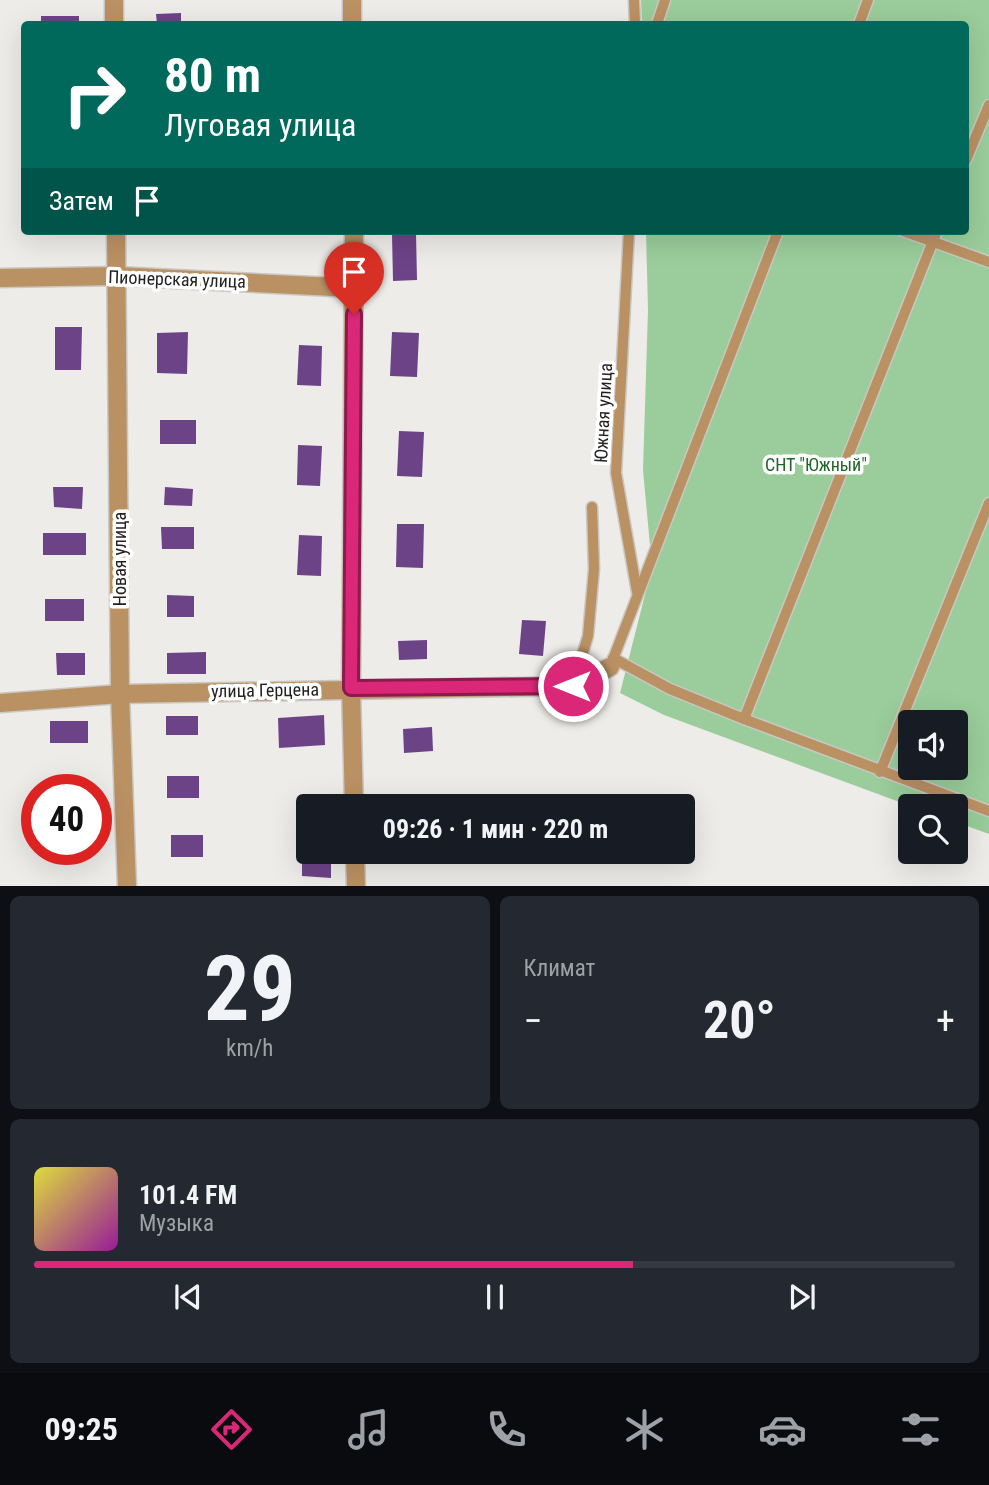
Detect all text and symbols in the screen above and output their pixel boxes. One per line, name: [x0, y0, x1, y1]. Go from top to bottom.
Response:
text: 80 m: [164, 47, 261, 104]
icon: right: [49, 49, 140, 140]
text: Луговая улица: [164, 106, 356, 144]
icon: arrive: [128, 182, 166, 220]
text: Затем: [49, 186, 114, 216]
pin: [324, 242, 384, 314]
icon: arrive: [335, 253, 373, 291]
street label: Пионерская улица: [108, 266, 246, 292]
street label: Южная улица: [590, 363, 616, 463]
park label: СНТ "Южный": [765, 454, 867, 475]
street label: Новая улица: [109, 512, 130, 606]
position arrow: [536, 649, 610, 723]
street label: улица Герцена: [211, 679, 319, 701]
map controls: [898, 710, 968, 864]
button: sound: [898, 710, 968, 780]
speed limit sign: 40: [21, 774, 112, 865]
button: search: [898, 794, 968, 864]
text: 09:26 · 1 мин · 220 m: [383, 814, 608, 844]
text: 29: [204, 936, 296, 1042]
text: Климат: [524, 955, 595, 982]
text: 20°: [703, 990, 776, 1051]
text: −: [524, 999, 543, 1043]
text: +: [936, 999, 955, 1043]
text: km/h: [226, 1035, 273, 1062]
text: 101.4 FM: [139, 1180, 237, 1210]
text: Музыка: [139, 1210, 214, 1237]
icon: previous: [169, 1278, 207, 1316]
icon: pause: [476, 1278, 514, 1316]
icon: next: [783, 1278, 821, 1316]
icon: directions: [207, 1405, 256, 1454]
icon: music: [344, 1405, 393, 1454]
icon: phone: [482, 1405, 531, 1454]
icon: climate: [620, 1405, 669, 1454]
icon: car: [758, 1405, 807, 1454]
icon: filters: [896, 1405, 945, 1454]
text: 09:25: [44, 1410, 118, 1448]

